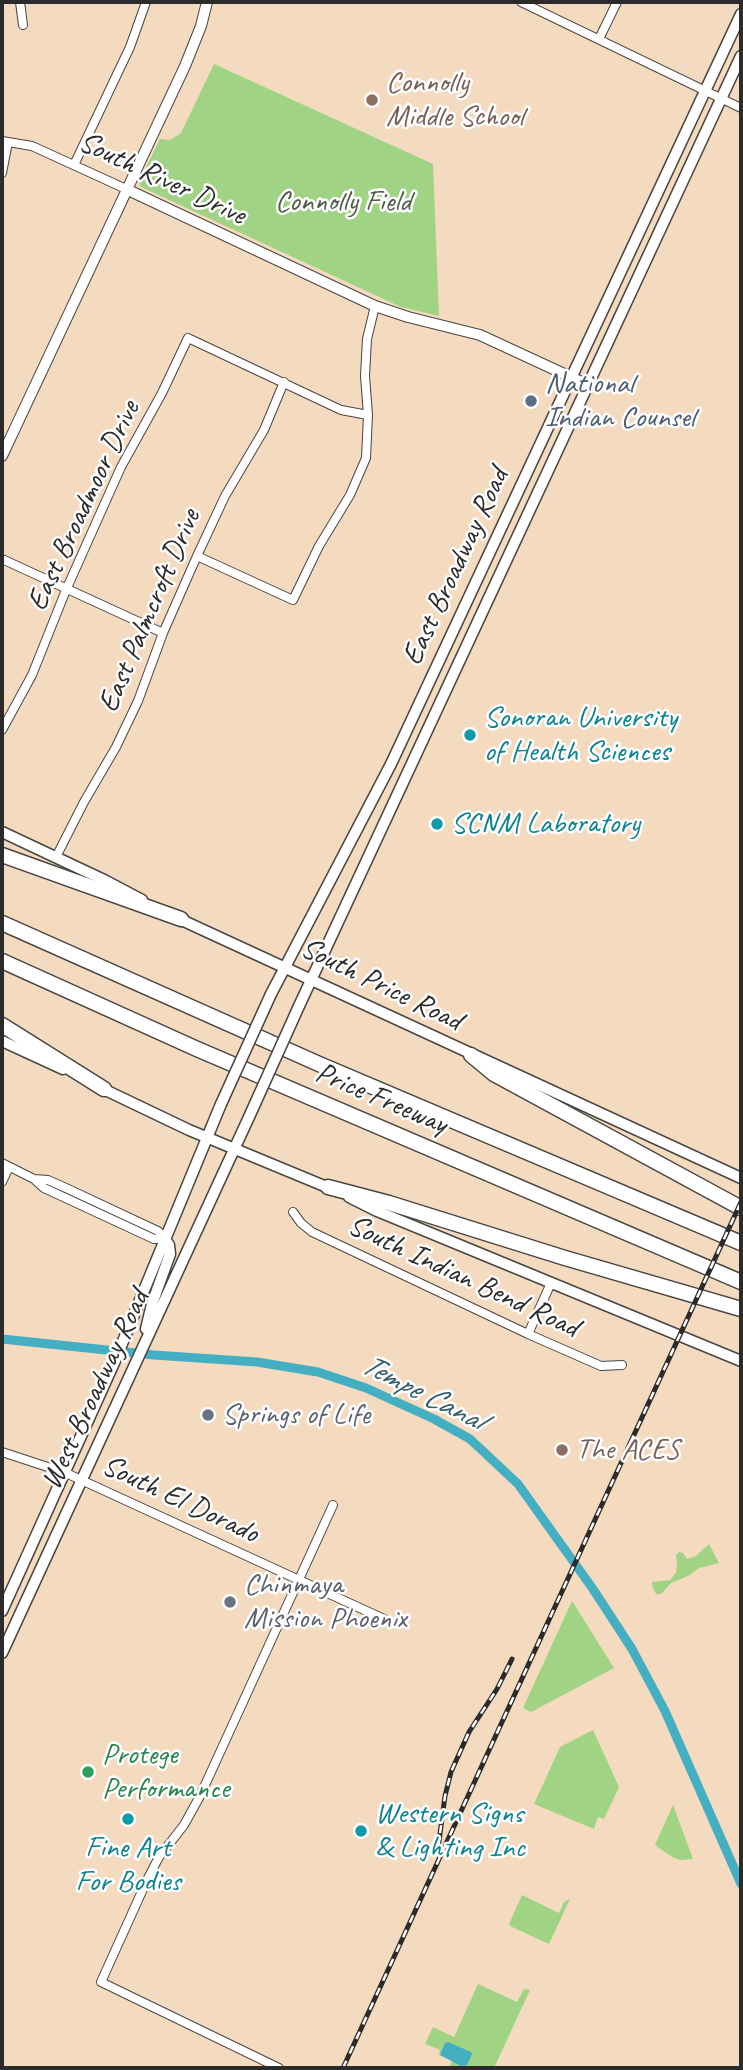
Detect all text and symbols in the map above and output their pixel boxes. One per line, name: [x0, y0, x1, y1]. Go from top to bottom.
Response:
place label: Connolly Middle School: [386, 65, 524, 136]
marker: Connolly Middle School: [364, 92, 380, 108]
street label: South River Drive: [73, 125, 251, 233]
park label: Connolly Field: [275, 184, 411, 220]
place label: National Indian Counsel: [545, 366, 695, 436]
marker: National Indian Counsel: [523, 393, 539, 409]
street label: East Broadmoor Drive: [20, 395, 148, 617]
street label: East Broadway Road: [395, 463, 517, 671]
street label: East Palmcroft Drive: [91, 504, 209, 718]
place label: Sonoran University of Health Sciences: [484, 700, 677, 770]
marker: Sonoran University of Health Sciences: [462, 727, 478, 743]
place label: SCNM Laboratory: [451, 806, 640, 842]
marker: SCNM Laboratory: [429, 816, 445, 832]
street label: South Price Road: [294, 930, 468, 1040]
street label: Price Freeway: [310, 1055, 452, 1143]
street label: South Indian Bend Road: [342, 1208, 584, 1346]
street label: West Broadway Road: [34, 1285, 158, 1495]
water label: Tempe Canal: [354, 1346, 490, 1440]
place label: Springs of Life: [222, 1397, 370, 1433]
marker: Springs of Life: [200, 1407, 216, 1423]
place label: The ACES: [576, 1432, 679, 1468]
marker: The ACES: [554, 1442, 570, 1458]
street label: South El Dorado: [96, 1448, 264, 1552]
place label: Chinmaya Mission Phoenix: [244, 1567, 407, 1638]
marker: Chinmaya Mission Phoenix: [222, 1594, 238, 1610]
place label: Protege Performance: [102, 1737, 230, 1808]
marker: Protege Performance: [80, 1764, 96, 1780]
place label: Western Signs & Lighting Inc: [375, 1796, 525, 1867]
marker: Fine Art For Bodies: [120, 1811, 136, 1827]
marker: Western Signs & Lighting Inc: [353, 1823, 369, 1839]
place label: Fine Art For Bodies: [75, 1830, 181, 1900]

